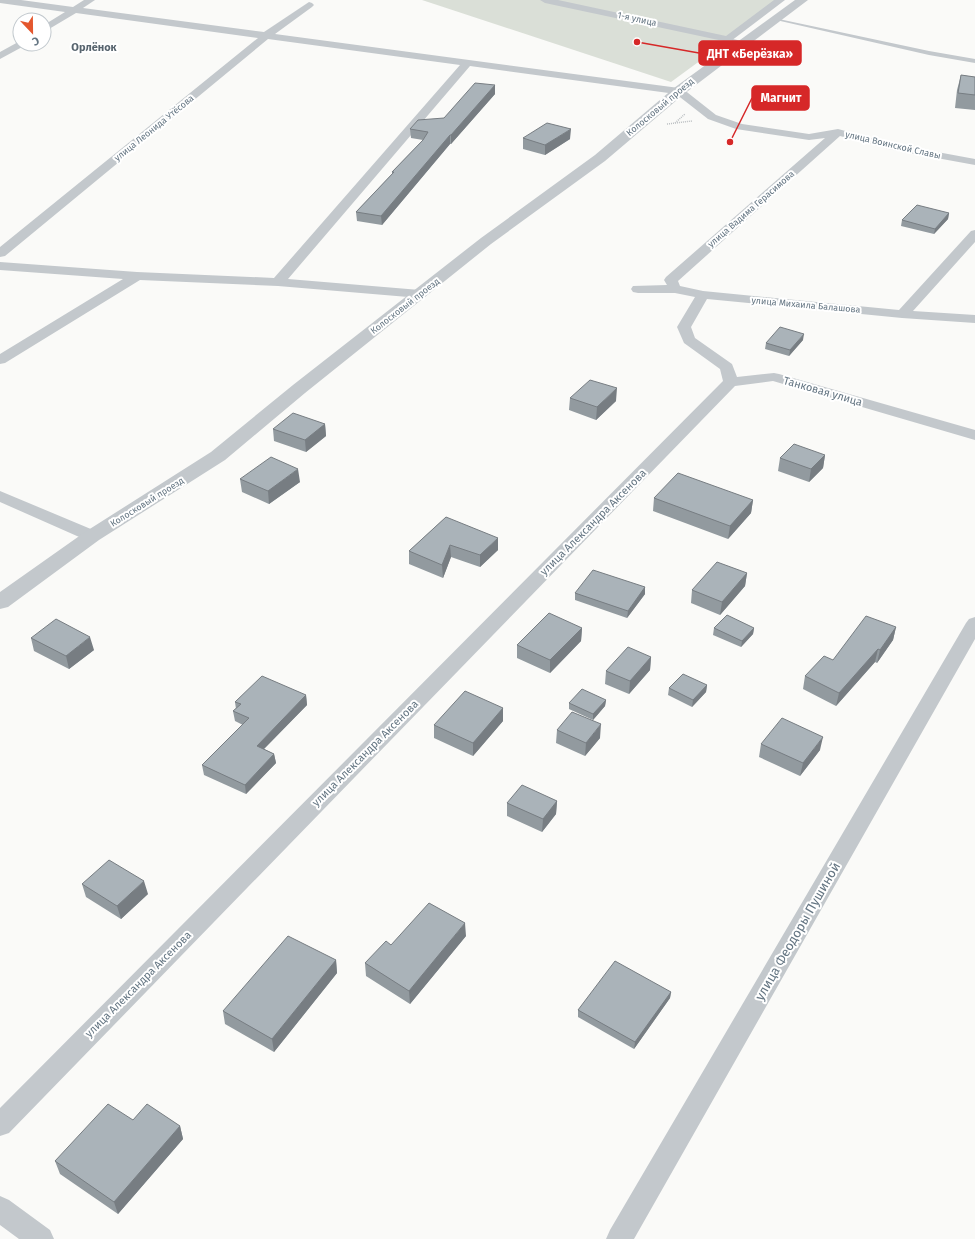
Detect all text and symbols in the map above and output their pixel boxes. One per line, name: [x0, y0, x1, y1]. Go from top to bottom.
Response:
street label: 1-я улица: [616, 10, 658, 28]
north arrow: [12, 12, 52, 52]
text: С: [30, 34, 41, 48]
district label: Орлёнок: [71, 41, 118, 54]
callout: ДНТ «Берёзка»: [699, 41, 801, 65]
text: ДНТ «Берёзка»: [706, 47, 794, 61]
street label: Колосковый проезд: [624, 76, 696, 138]
callout: Магнит: [752, 86, 809, 110]
text: Магнит: [761, 91, 802, 105]
street label: улица Леонида Утёсова: [112, 93, 196, 163]
street label: улица Воинской Славы: [844, 129, 942, 161]
street label: улица Вадима Герасимова: [706, 169, 796, 249]
street label: Колосковый проезд: [369, 276, 441, 336]
street label: улица Михаила Балашова: [751, 295, 861, 315]
street label: Танковая улица: [782, 374, 864, 409]
street label: улица Александра Аксенова: [538, 467, 649, 578]
street label: Колосковый проезд: [109, 475, 185, 529]
street label: улица Александра Аксенова: [310, 698, 421, 809]
street label: улица Феодоры Пушиной: [752, 860, 843, 1003]
street label: улица Александра Аксенова: [83, 929, 194, 1040]

